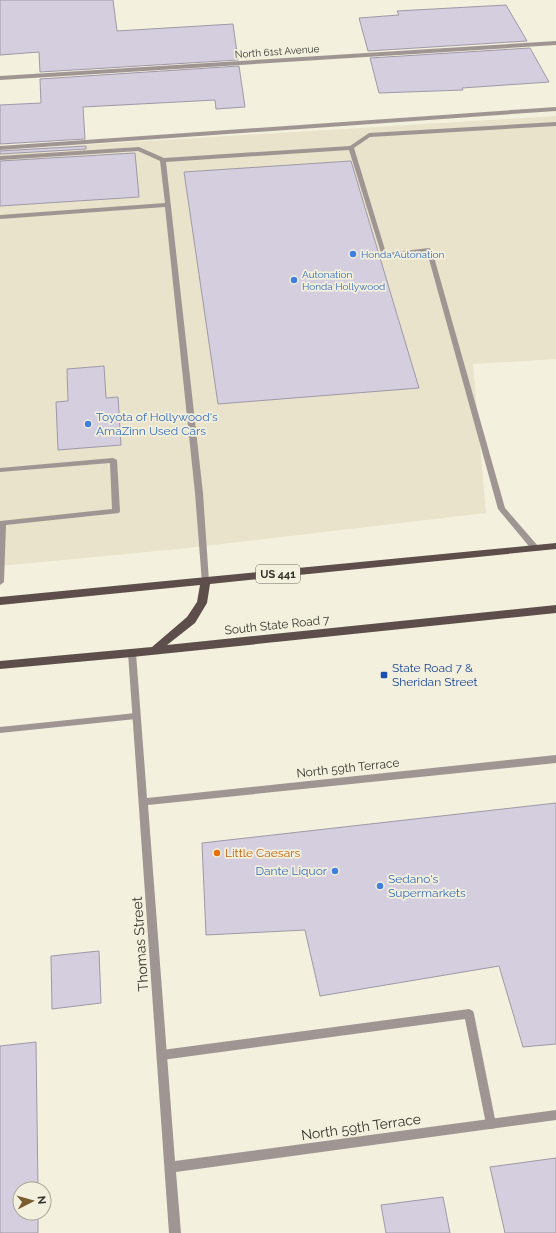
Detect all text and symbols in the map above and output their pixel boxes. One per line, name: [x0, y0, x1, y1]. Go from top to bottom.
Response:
street label: North 61st Avenue: [234, 43, 320, 60]
marker: Honda Autonation: [348, 249, 358, 259]
place label: Honda Autonation: [361, 249, 445, 260]
place label: Autonation Honda Hollywood: [302, 269, 385, 292]
marker: Autonation Honda Hollywood: [289, 275, 299, 285]
place label: Toyota of Hollywood's AmaZinn Used Cars: [96, 410, 218, 438]
marker: Toyota of Hollywood's AmaZinn Used Cars: [83, 419, 93, 429]
road number: US 441: [256, 565, 300, 583]
street label: South State Road 7: [224, 612, 331, 637]
place label: State Road 7 & Sheridan Street: [392, 661, 477, 689]
marker: State Road 7 & Sheridan Street: [379, 670, 389, 680]
street label: North 59th Terrace: [296, 756, 400, 780]
place label: Little Caesars: [225, 846, 300, 860]
marker: Little Caesars: [212, 848, 222, 858]
place label: Dante Liquor: [255, 864, 328, 878]
marker: Dante Liquor: [330, 866, 340, 876]
place label: Sedano's Supermarkets: [388, 872, 466, 900]
marker: Sedano's Supermarkets: [375, 881, 385, 891]
street label: Thomas Street: [129, 896, 151, 992]
street label: North 59th Terrace: [300, 1111, 422, 1143]
north arrow: [12, 1181, 52, 1221]
text: N: [35, 1195, 48, 1205]

